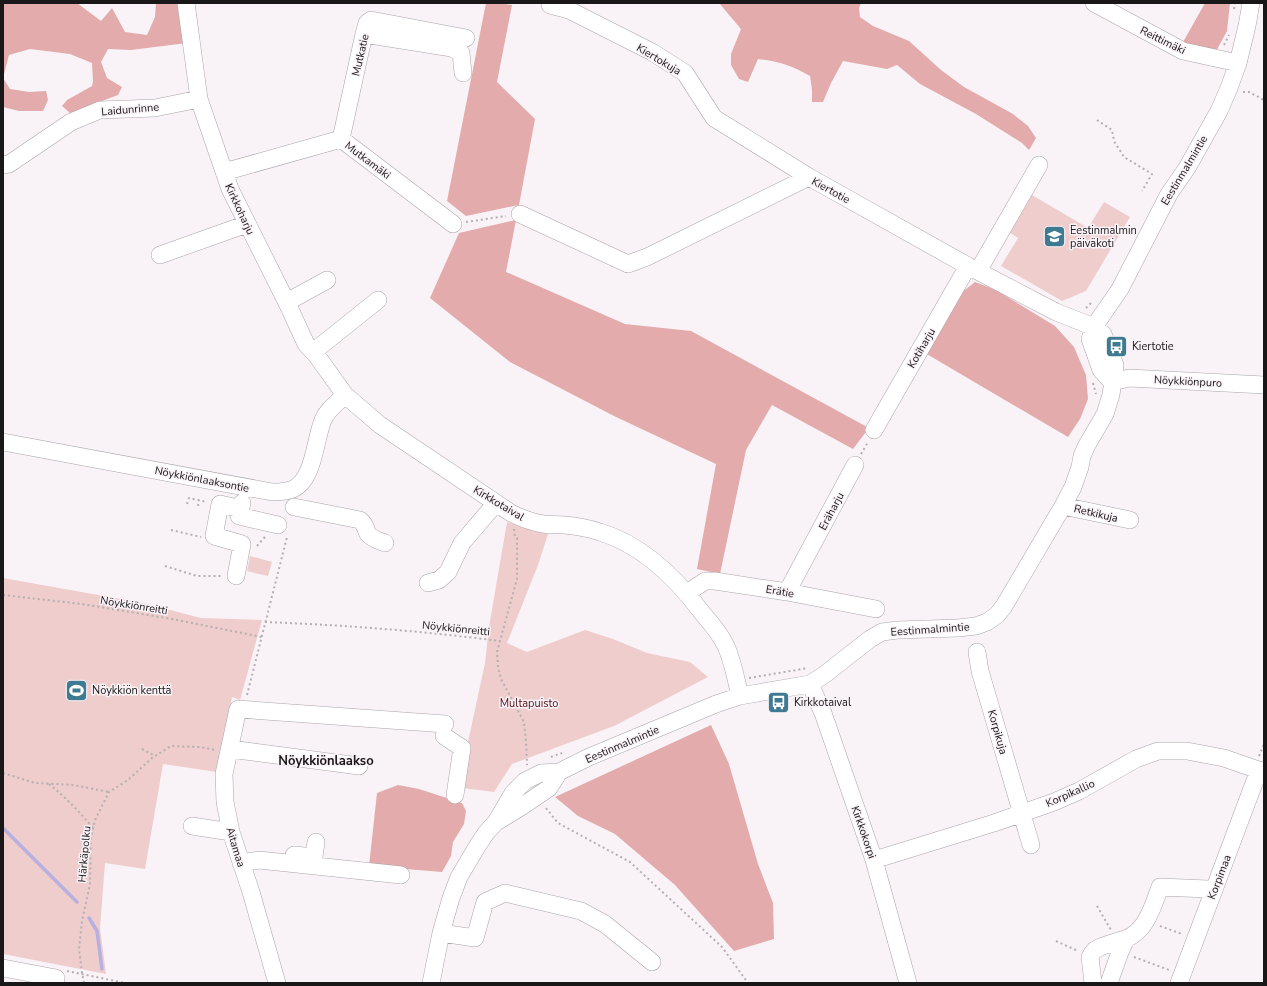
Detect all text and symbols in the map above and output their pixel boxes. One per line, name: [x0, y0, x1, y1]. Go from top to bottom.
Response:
street label: Reittimäki: [1137, 23, 1188, 58]
street label: Mutkatie: [348, 32, 373, 78]
street label: Kiertokuja: [634, 40, 684, 79]
street label: Laidunrinne: [100, 99, 160, 119]
street label: Eestinmalmintie: [1158, 132, 1211, 208]
street label: Mutkamäki: [342, 138, 394, 183]
street label: Kiertotie: [809, 174, 853, 207]
street label: Kirkkoharju: [221, 181, 258, 237]
school or university icon: Eestinmalmin päiväkoti: [1042, 223, 1068, 249]
place label: Eestinmalmin päiväkoti: [1070, 223, 1137, 251]
street label: Kotiharju: [904, 325, 939, 371]
bus stop icon: Kiertotie: [1103, 333, 1129, 359]
place label: Kiertotie: [1132, 339, 1174, 354]
street label: Nöykkiönpuro: [1153, 372, 1222, 391]
street label: Nöykkiönlaaksontie: [153, 463, 251, 496]
street label: Kirkkotaival: [470, 482, 528, 525]
street label: Eräharju: [815, 490, 848, 533]
street label: Retkikuja: [1072, 501, 1120, 526]
street label: Erätie: [765, 582, 795, 601]
street label: Nöykkiönreitti: [99, 593, 169, 618]
street label: Nöykkiönreitti: [421, 617, 491, 640]
street label: Eestinmalmintie: [890, 619, 970, 640]
sports icon: Nöykkiön kenttä: [64, 677, 90, 703]
place label: Nöykkiön kenttä: [92, 683, 172, 698]
bus stop icon: Kirkkotaival: [766, 689, 792, 715]
place label: Kirkkotaival: [794, 695, 852, 710]
park label: Multapuisto: [500, 696, 558, 711]
street label: Korpikuja: [984, 708, 1011, 756]
street label: Eestinmalmintie: [583, 722, 662, 767]
district label: Nöykkiönlaakso: [278, 752, 374, 770]
street label: Korpikallio: [1043, 776, 1097, 811]
street label: Kirkkokorpi: [848, 804, 880, 860]
street label: Härkäpolku: [75, 825, 94, 883]
street label: Aitamaa: [222, 825, 249, 869]
street label: Korpimaa: [1204, 852, 1235, 902]

